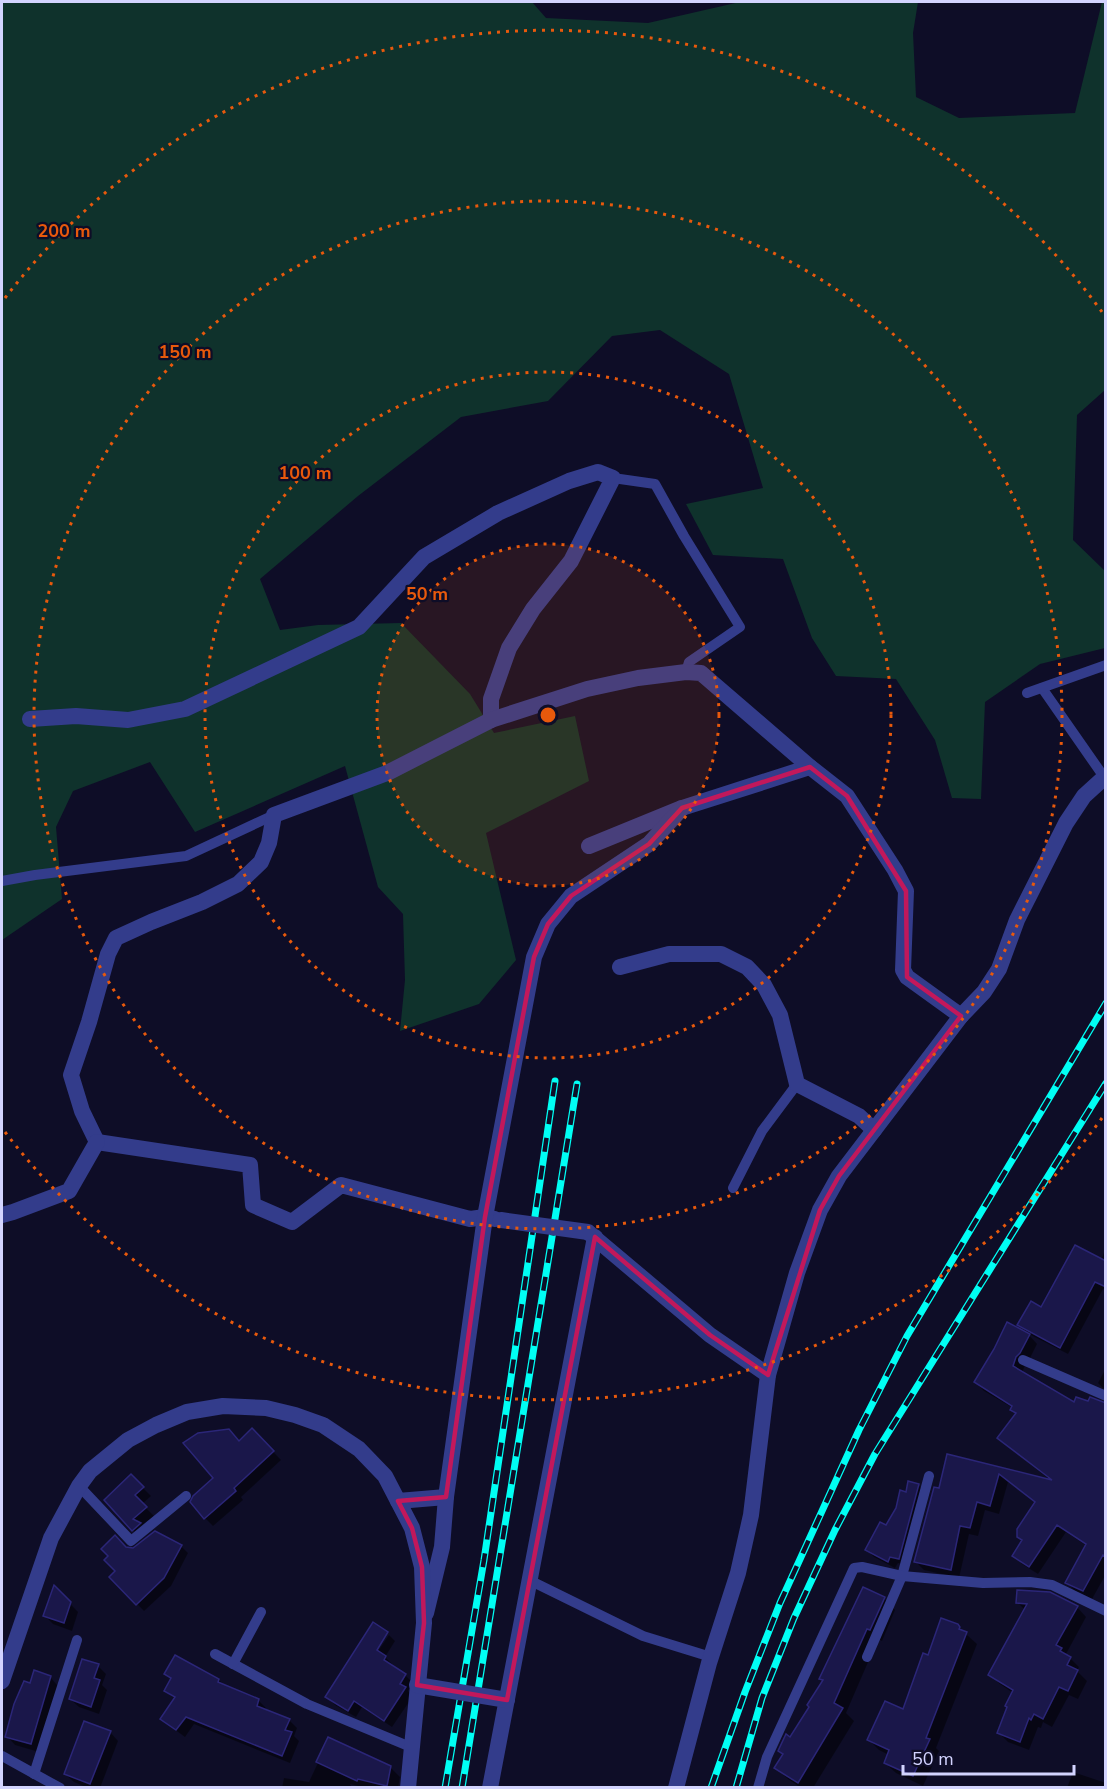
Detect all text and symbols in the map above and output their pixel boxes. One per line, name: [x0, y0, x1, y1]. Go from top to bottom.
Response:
text: 200 m: [37, 219, 91, 243]
text: 150 m: [158, 340, 212, 364]
text: 100 m: [278, 461, 332, 485]
text: 50 m: [406, 582, 448, 606]
centre of rings: [538, 705, 558, 725]
scale bar: [903, 1738, 1074, 1776]
text: 50 m: [912, 1747, 954, 1771]

